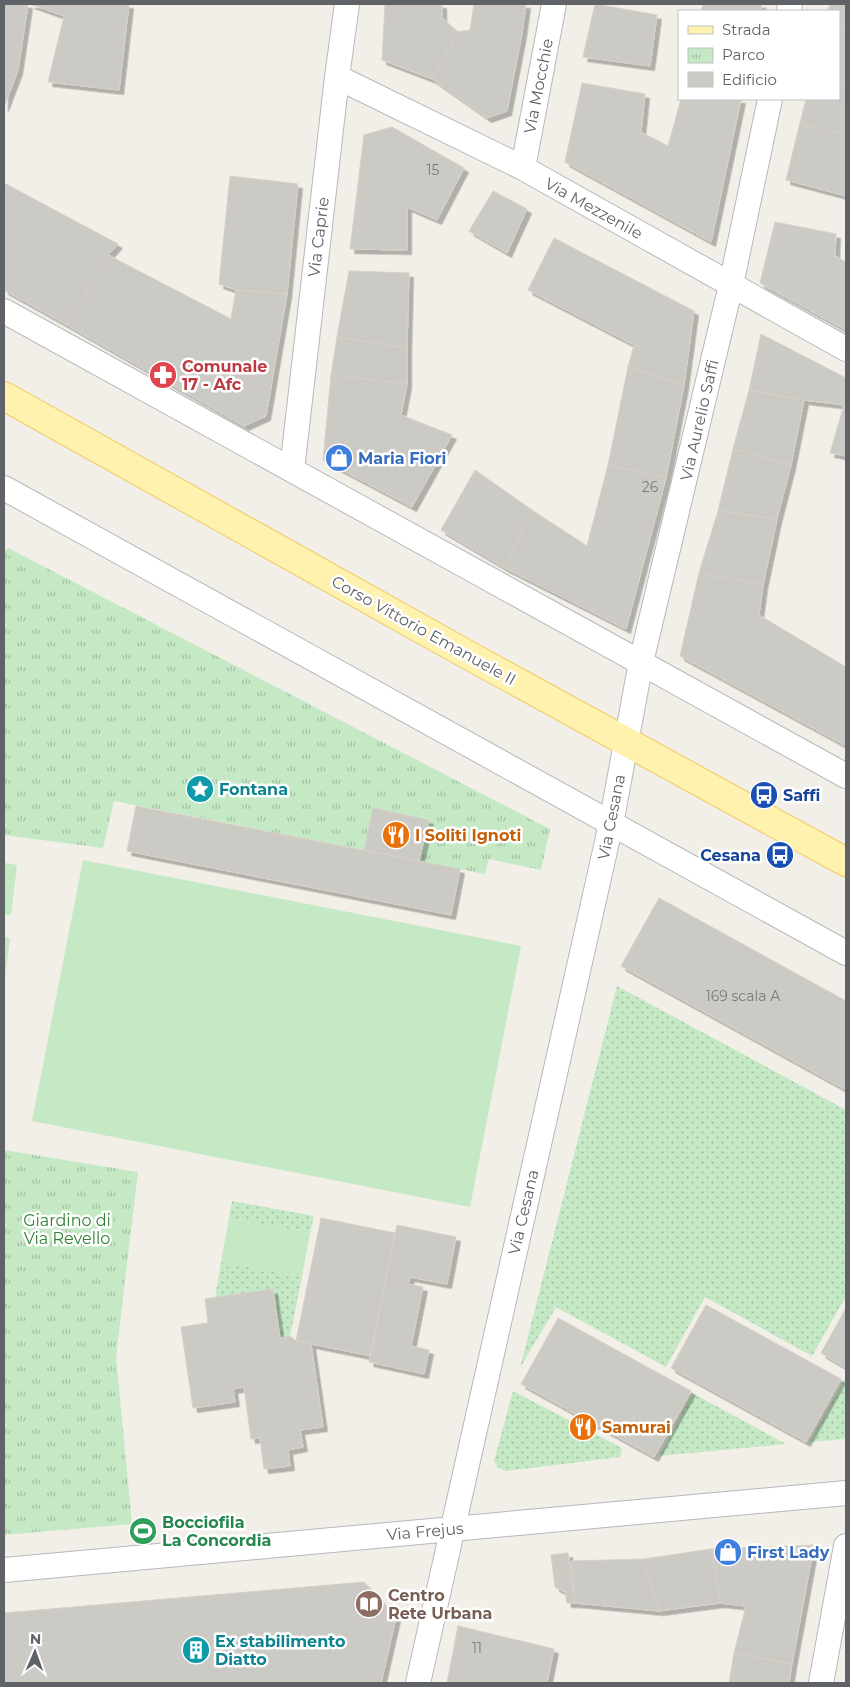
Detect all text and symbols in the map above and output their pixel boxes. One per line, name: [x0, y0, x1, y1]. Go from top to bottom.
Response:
legend: [678, 10, 840, 100]
text: Strada: [722, 20, 771, 39]
street label: Via Mocchie: [520, 37, 557, 135]
text: Parco: [722, 45, 765, 64]
text: Edificio: [722, 70, 777, 89]
house number: 15: [427, 161, 440, 179]
street label: Via Mezzenile: [542, 174, 646, 243]
street label: Via Caprie: [304, 196, 333, 278]
place label: Comunale 17 - Afc: [182, 357, 267, 394]
street label: Via Aurelio Saffi: [676, 358, 723, 483]
pharmacy icon: Comunale 17 - Afc: [148, 360, 178, 390]
shop icon: Maria Fiori: [324, 443, 354, 473]
place label: Maria Fiori: [358, 449, 446, 468]
house number: 26: [642, 478, 659, 496]
street label: Corso Vittorio Emanuele II: [328, 572, 519, 689]
street label: Via Cesana: [594, 773, 629, 862]
place icon: Fontana: [185, 774, 215, 804]
place label: Fontana: [219, 780, 288, 799]
bus stop icon: Saffi: [749, 780, 779, 810]
place label: Saffi: [783, 786, 820, 805]
restaurant icon: I Soliti Ignoti: [381, 820, 411, 850]
place label: I Soliti Ignoti: [415, 826, 521, 845]
bus stop icon: Cesana: [765, 840, 795, 870]
place label: Cesana: [700, 846, 761, 865]
house number: 169 scala A: [706, 987, 781, 1005]
street label: Via Cesana: [504, 1168, 543, 1257]
park label: Giardino di Via Revello: [23, 1211, 111, 1248]
restaurant icon: Samurai: [568, 1412, 598, 1442]
place label: Samurai: [602, 1418, 671, 1437]
place label: Bocciofila La Concordia: [162, 1513, 271, 1550]
sports icon: Bocciofila La Concordia: [128, 1516, 158, 1546]
street label: Via Frejus: [386, 1519, 465, 1544]
shop icon: First Lady: [713, 1537, 743, 1567]
place label: First Lady: [747, 1543, 830, 1562]
place label: Centro Rete Urbana: [388, 1586, 492, 1623]
library icon: Centro Rete Urbana: [354, 1589, 384, 1619]
north arrow: [10, 1627, 60, 1677]
text: N: [29, 1630, 41, 1648]
place label: Ex stabilimento Diatto: [215, 1632, 345, 1669]
building icon: Ex stabilimento Diatto: [181, 1635, 211, 1665]
house number: 11: [472, 1639, 482, 1657]

